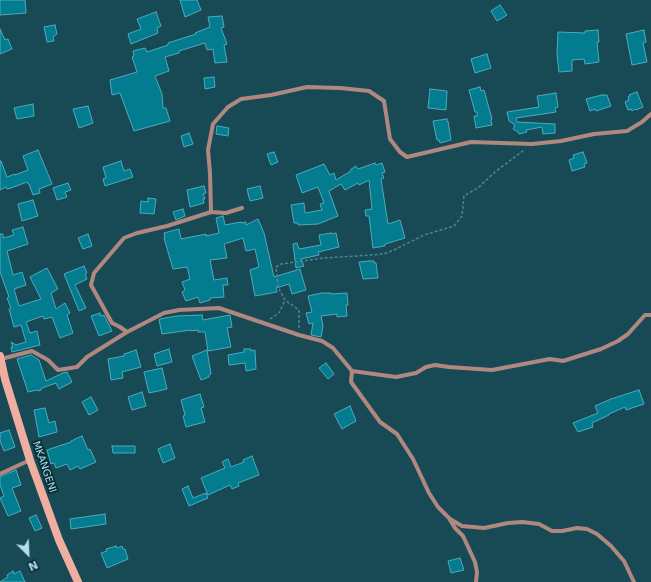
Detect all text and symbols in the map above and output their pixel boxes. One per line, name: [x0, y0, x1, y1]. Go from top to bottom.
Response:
street label: MKANGENI: [30, 440, 58, 494]
north arrow: [8, 534, 48, 574]
text: N: [26, 558, 40, 573]

